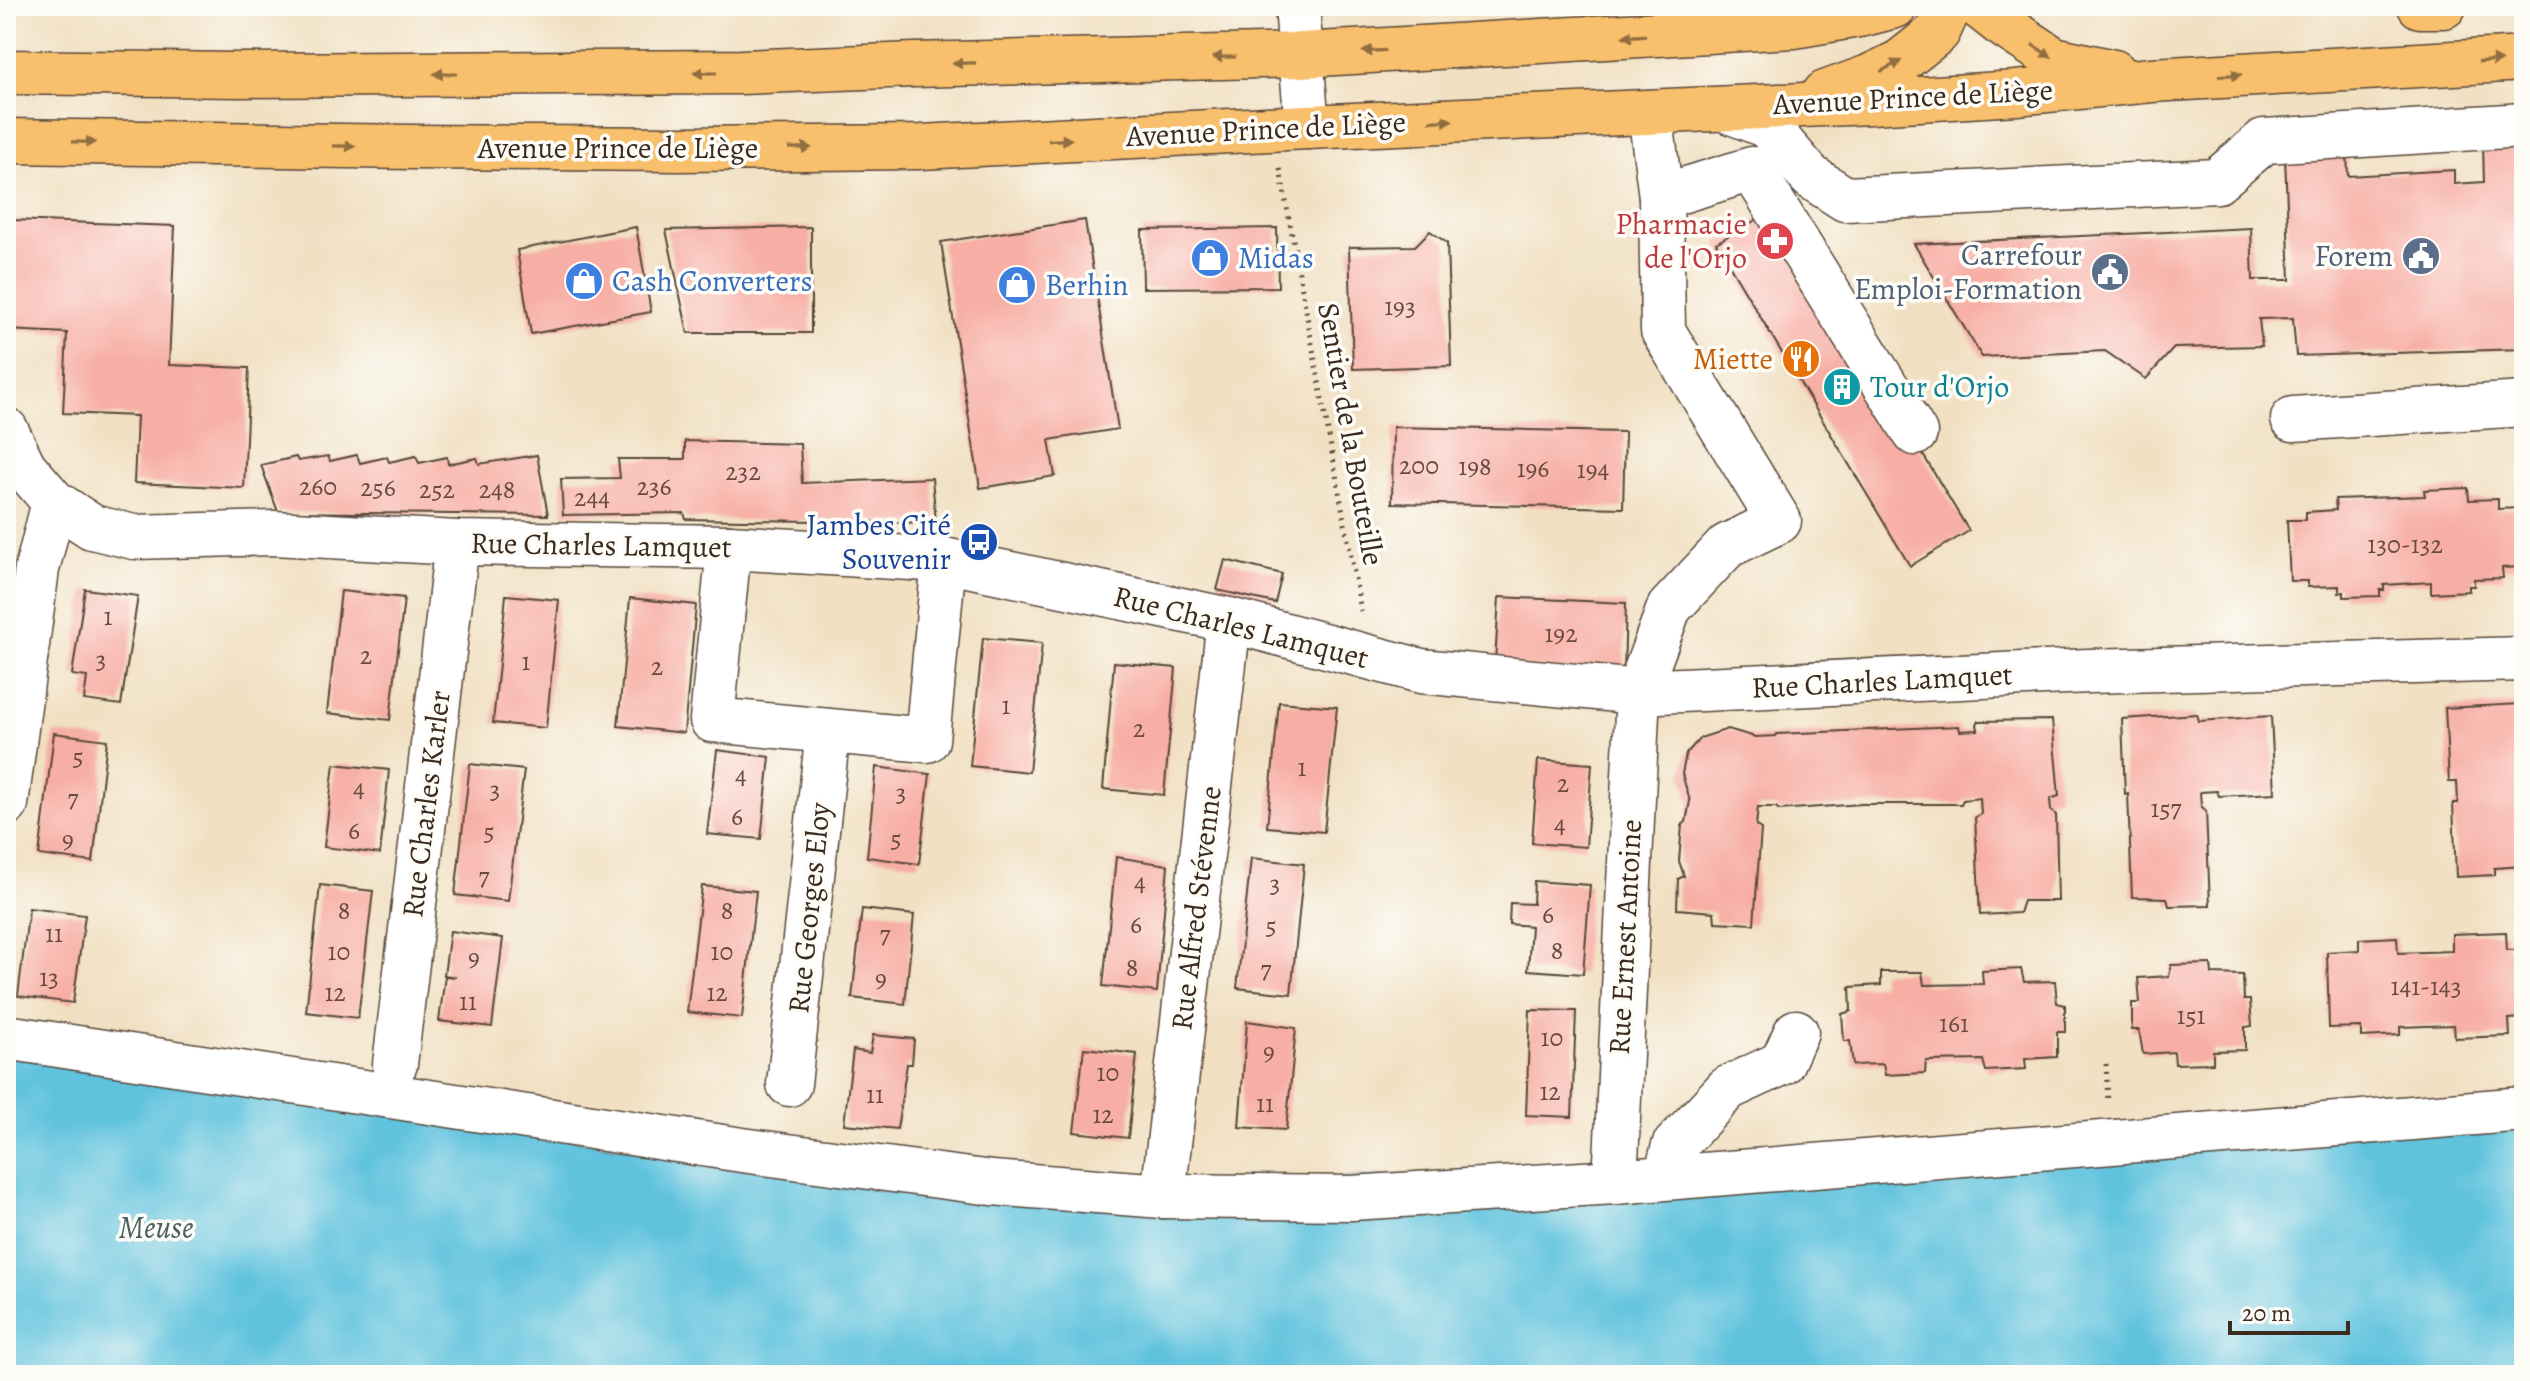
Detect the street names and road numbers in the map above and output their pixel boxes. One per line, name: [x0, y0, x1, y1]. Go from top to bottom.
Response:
street label: Avenue Prince de Liège: [1771, 70, 2054, 124]
street label: Avenue Prince de Liège: [1124, 102, 1407, 156]
street label: Avenue Prince de Liège: [477, 128, 758, 168]
street label: Sentier de la Bouteille: [1308, 300, 1394, 568]
street label: Rue Charles Lamquet: [470, 523, 732, 567]
street label: Rue Charles Lamquet: [1109, 576, 1373, 678]
street label: Rue Charles Lamquet: [1750, 654, 2014, 708]
street label: Rue Charles Karler: [392, 688, 460, 920]
street label: Rue Alfred Stévenne: [1161, 784, 1231, 1032]
street label: Rue Georges Eloy: [778, 800, 840, 1015]
street label: Rue Ernest Antoine: [1599, 818, 1651, 1056]

